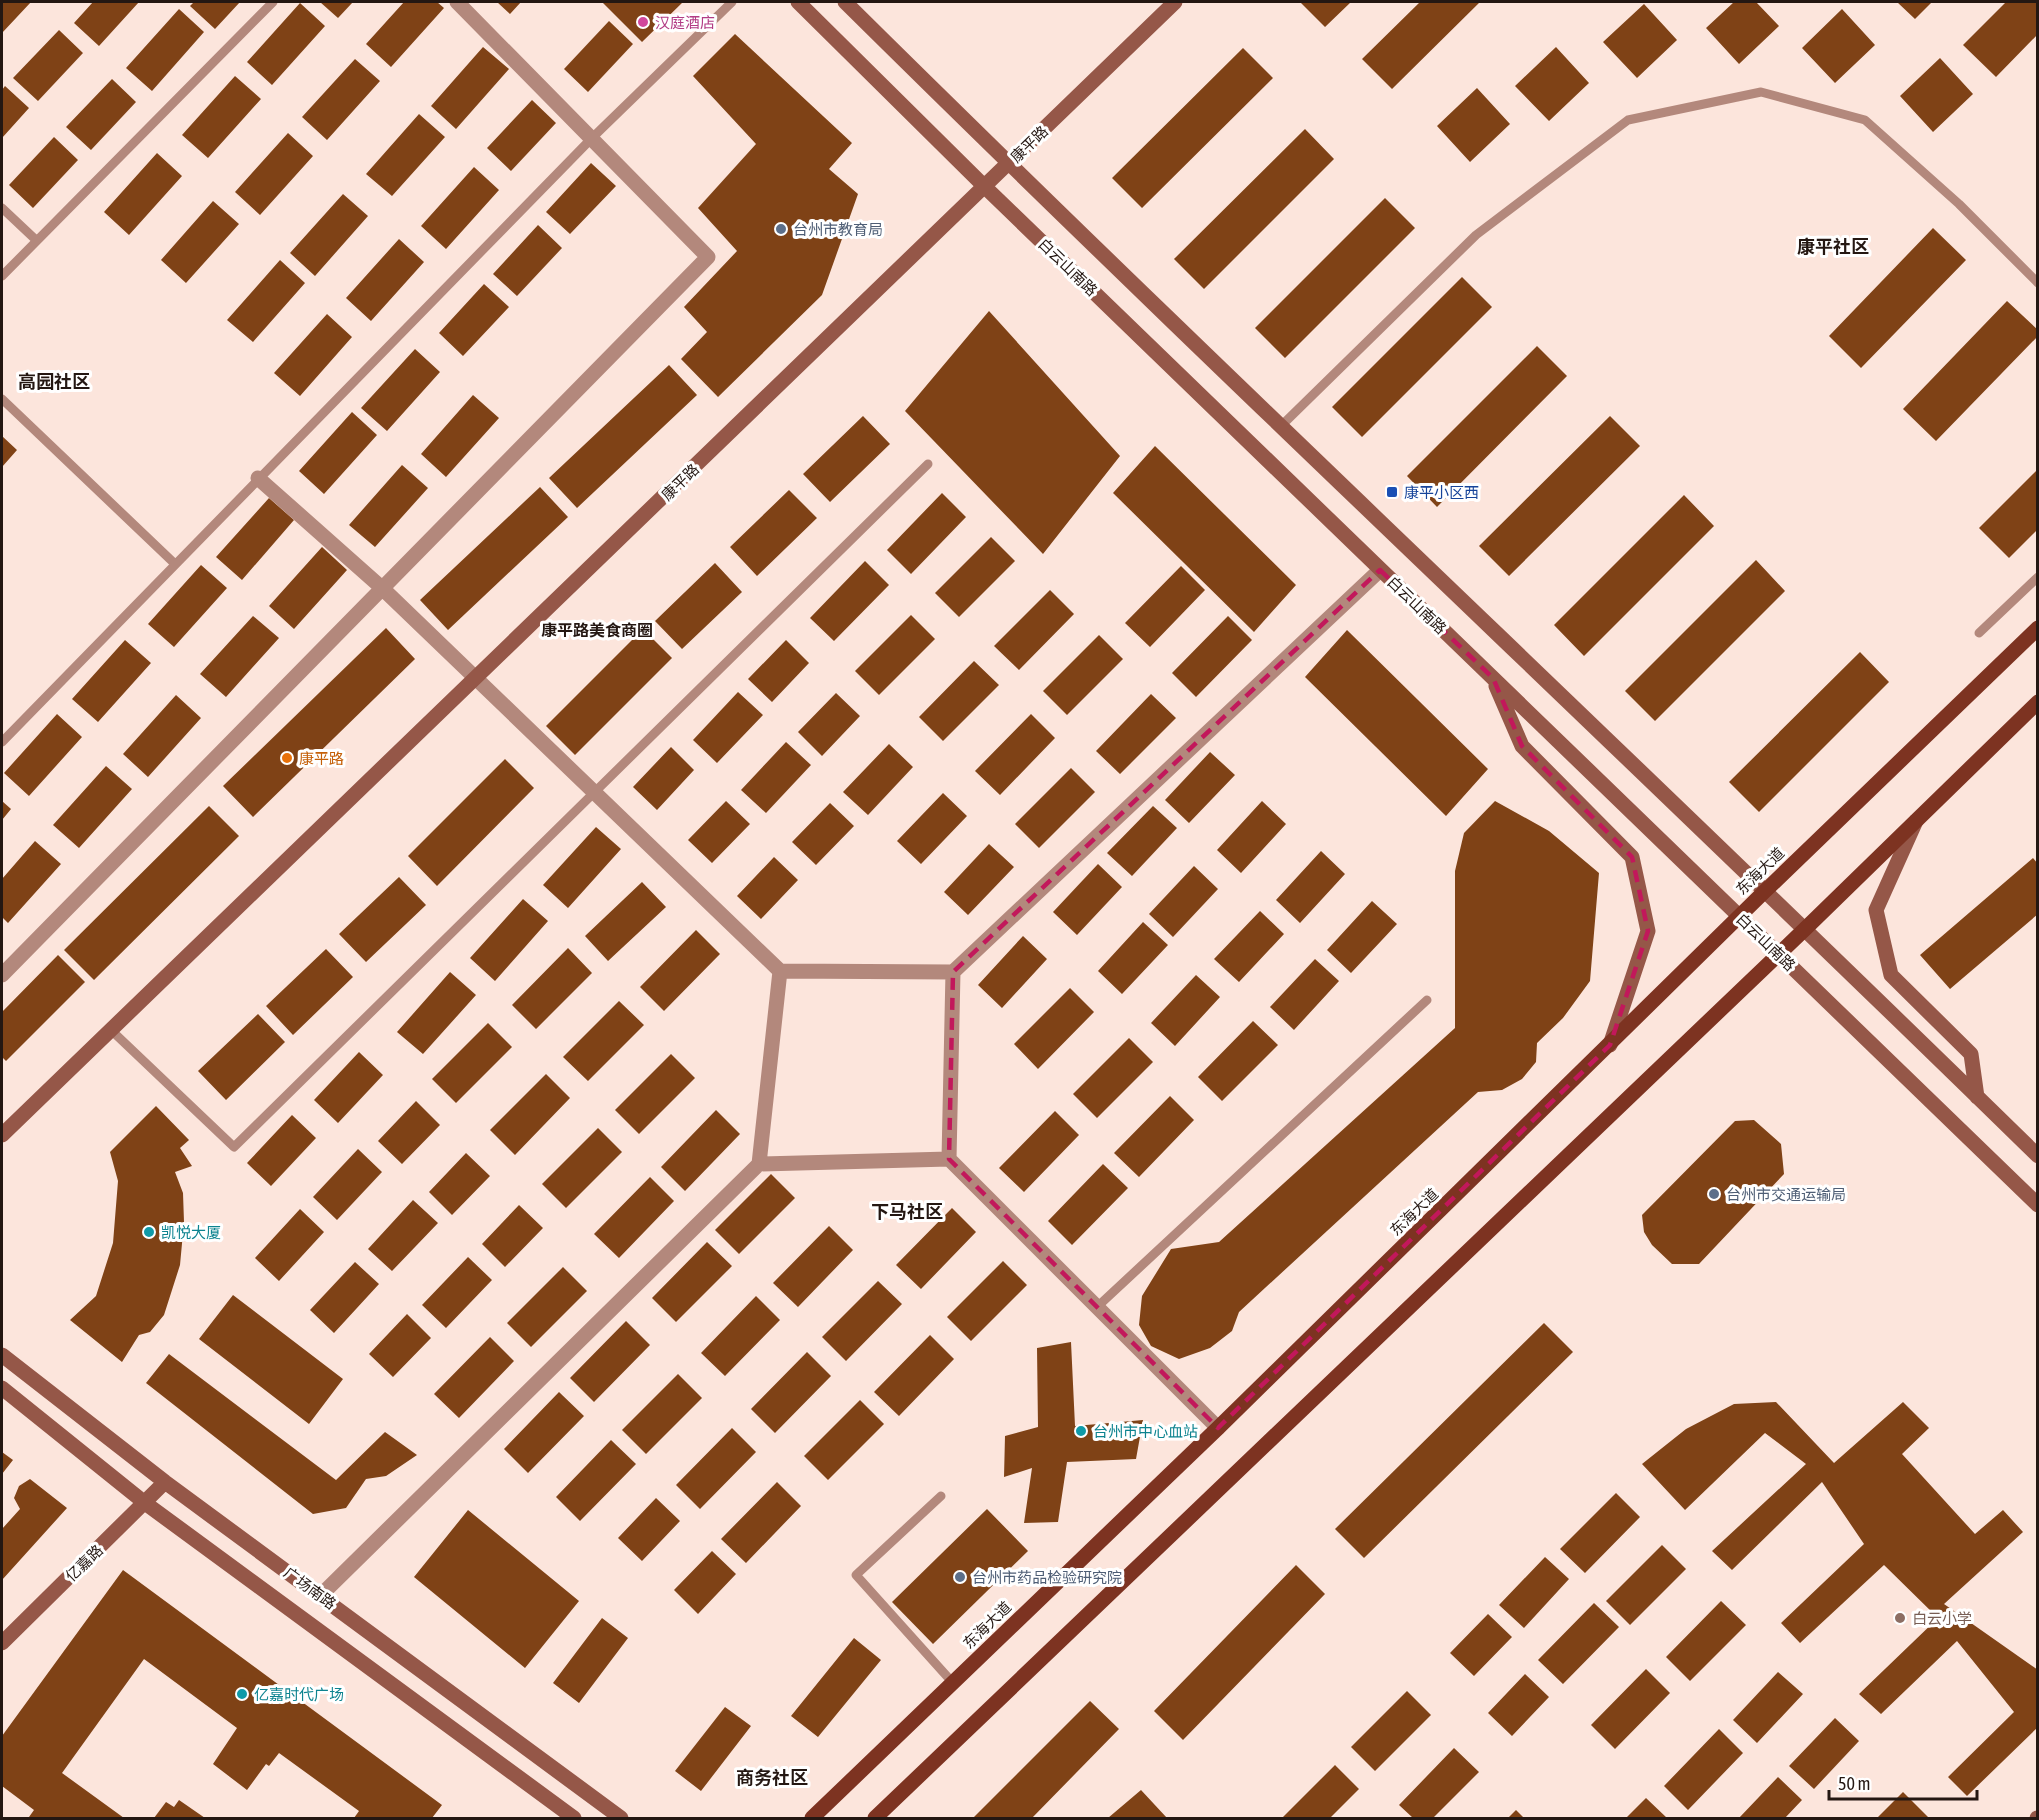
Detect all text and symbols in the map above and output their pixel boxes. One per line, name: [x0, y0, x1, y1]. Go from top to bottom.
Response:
place label: 汉庭酒店: [655, 14, 715, 31]
marker: 汉庭酒店: [636, 15, 650, 29]
street label: 康平路: [1007, 122, 1051, 166]
place label: 台州市教育局: [793, 221, 883, 238]
marker: 台州市教育局: [774, 222, 788, 236]
street label: 白云山南路: [1035, 235, 1101, 299]
district label: 康平社区: [1797, 236, 1869, 257]
district label: 高园社区: [18, 371, 90, 392]
street label: 康平路: [658, 460, 702, 504]
place label: 康平小区西: [1404, 484, 1479, 501]
marker: 康平小区西: [1385, 485, 1399, 499]
street label: 白云山南路: [1384, 573, 1450, 637]
district label: 康平路美食商圈: [541, 621, 653, 639]
place label: 康平路: [299, 750, 344, 767]
marker: 康平路: [280, 751, 294, 765]
street label: 东海大道: [1733, 844, 1787, 898]
street label: 白云山南路: [1733, 910, 1799, 974]
street label: 东海大道: [1387, 1185, 1441, 1239]
place label: 台州市交通运输局: [1726, 1186, 1846, 1203]
marker: 台州市交通运输局: [1707, 1187, 1721, 1201]
district label: 下马社区: [871, 1201, 943, 1222]
place label: 凯悦大厦: [161, 1224, 221, 1241]
marker: 凯悦大厦: [142, 1225, 156, 1239]
place label: 台州市中心血站: [1093, 1423, 1198, 1440]
marker: 台州市中心血站: [1074, 1424, 1088, 1438]
street label: 亿嘉路: [62, 1541, 106, 1585]
street label: 广场南路: [281, 1563, 339, 1613]
place label: 台州市药品检验研究院: [972, 1569, 1122, 1586]
marker: 台州市药品检验研究院: [953, 1570, 967, 1584]
street label: 东海大道: [960, 1598, 1014, 1652]
place label: 白云小学: [1912, 1610, 1972, 1627]
marker: 白云小学: [1893, 1611, 1907, 1625]
place label: 亿嘉时代广场: [254, 1686, 344, 1703]
marker: 亿嘉时代广场: [235, 1687, 249, 1701]
scale bar: [1829, 1763, 1978, 1801]
district label: 商务社区: [736, 1767, 808, 1788]
text: 50 m: [1838, 1773, 1870, 1794]

